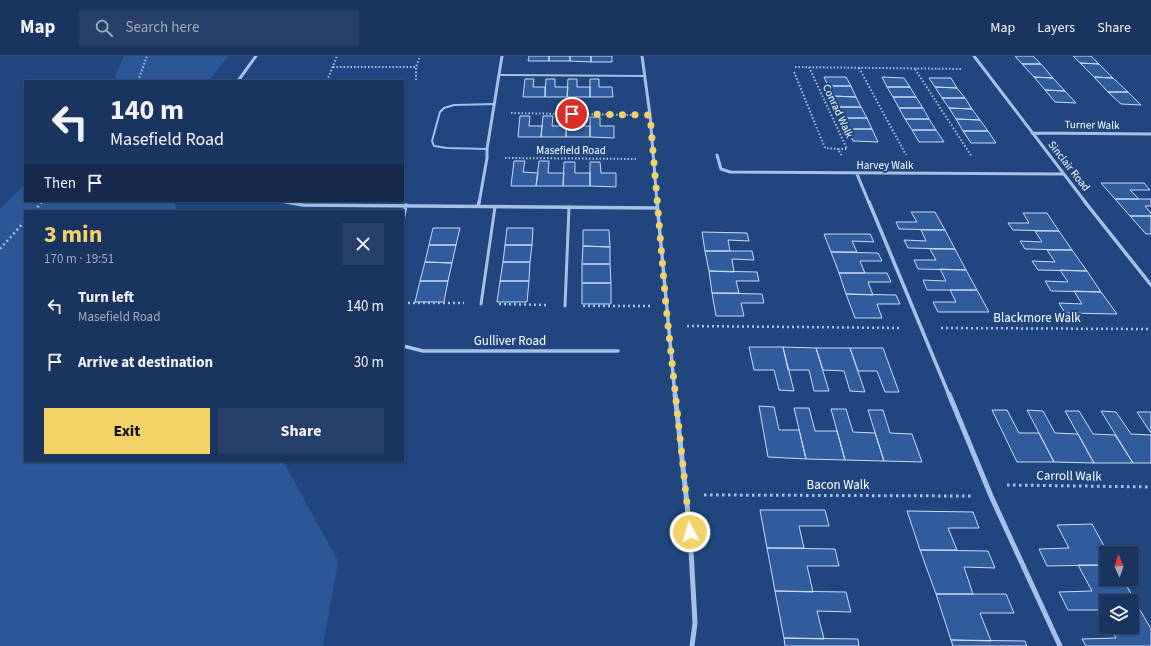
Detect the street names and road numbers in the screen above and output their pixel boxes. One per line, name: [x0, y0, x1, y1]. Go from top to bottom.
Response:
street label: Conrad Walk: [819, 82, 857, 141]
street label: Turner Walk: [1064, 117, 1120, 133]
street label: Sinclair Road: [1045, 138, 1093, 194]
street label: Masefield Road: [536, 143, 606, 158]
street label: Harvey Walk: [856, 158, 914, 173]
street label: Blackmore Walk: [993, 309, 1081, 327]
street label: Gulliver Road: [474, 332, 546, 350]
street label: Carroll Walk: [1036, 466, 1102, 486]
street label: Bacon Walk: [807, 476, 870, 494]

